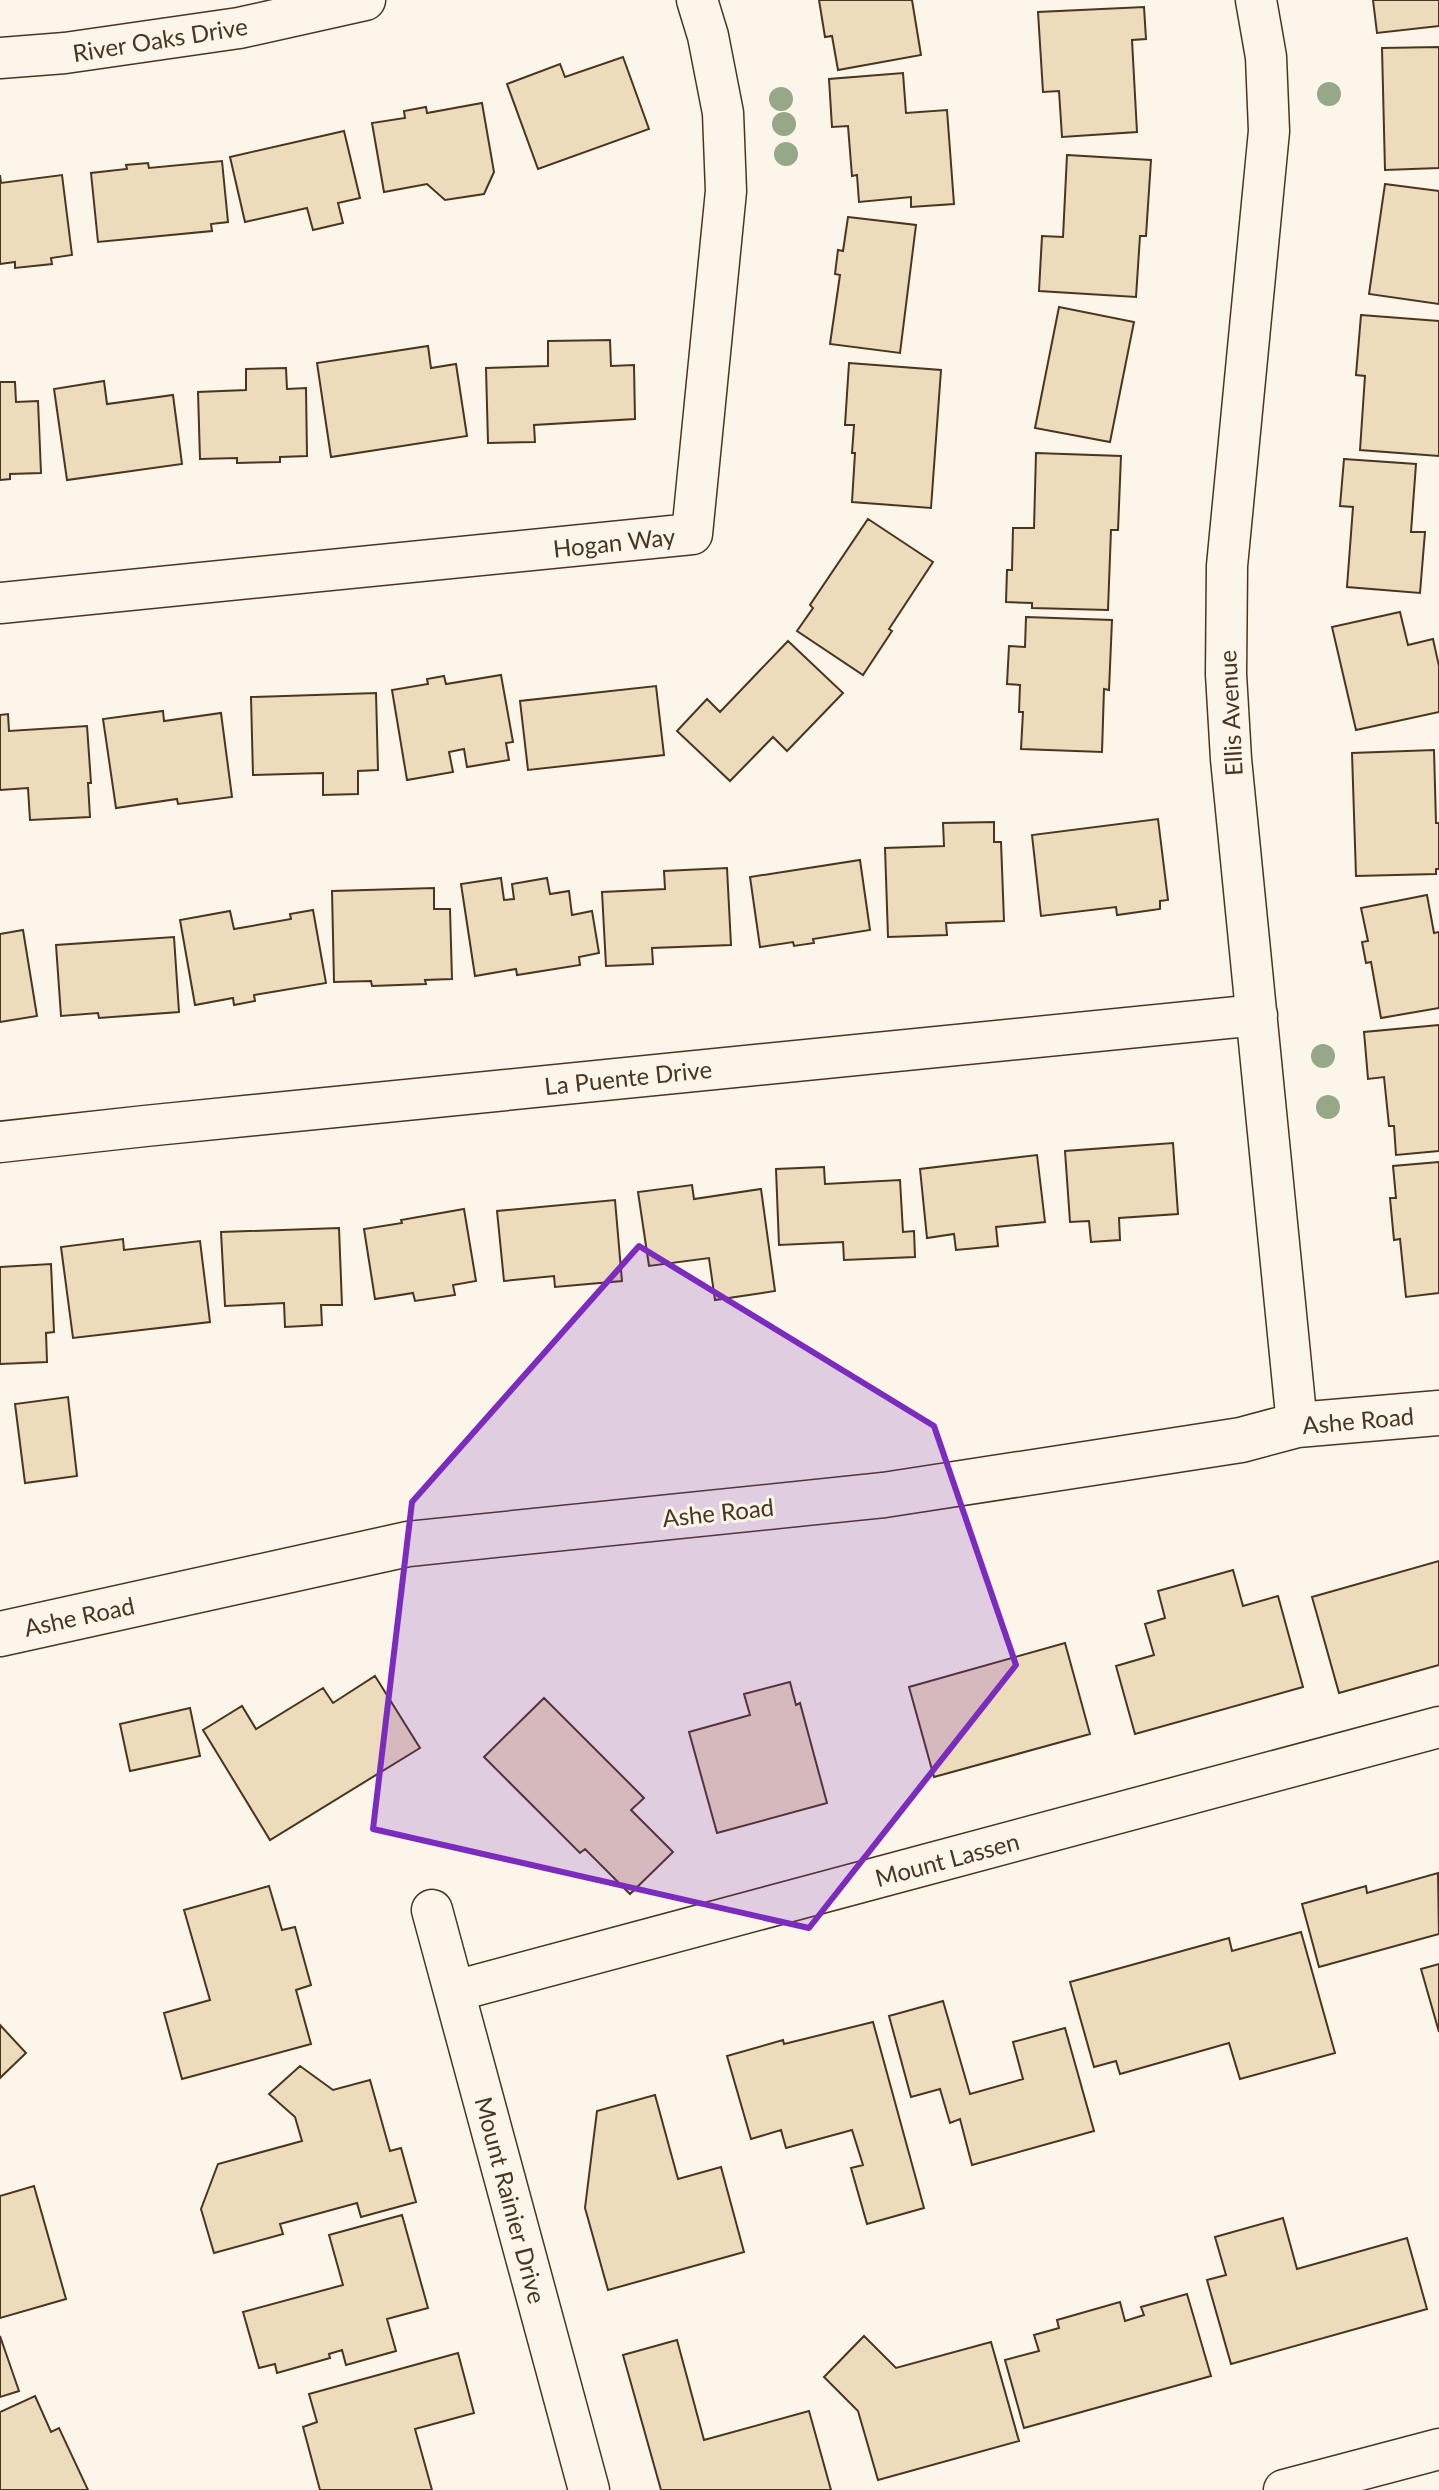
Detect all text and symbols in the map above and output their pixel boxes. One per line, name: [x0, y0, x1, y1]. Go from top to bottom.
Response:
street label: River Oaks Drive: [71, 11, 249, 67]
street label: Hogan Way: [551, 521, 677, 563]
street label: Ellis Avenue: [1212, 649, 1248, 777]
street label: La Puente Drive: [543, 1054, 713, 1100]
street label: Ashe Road: [1301, 1401, 1415, 1439]
street label: Ashe Road: [661, 1492, 775, 1532]
street label: Ashe Road: [21, 1590, 137, 1642]
street label: Mount Lassen: [872, 1826, 1022, 1892]
street label: Mount Rainier Drive: [469, 2093, 553, 2307]

